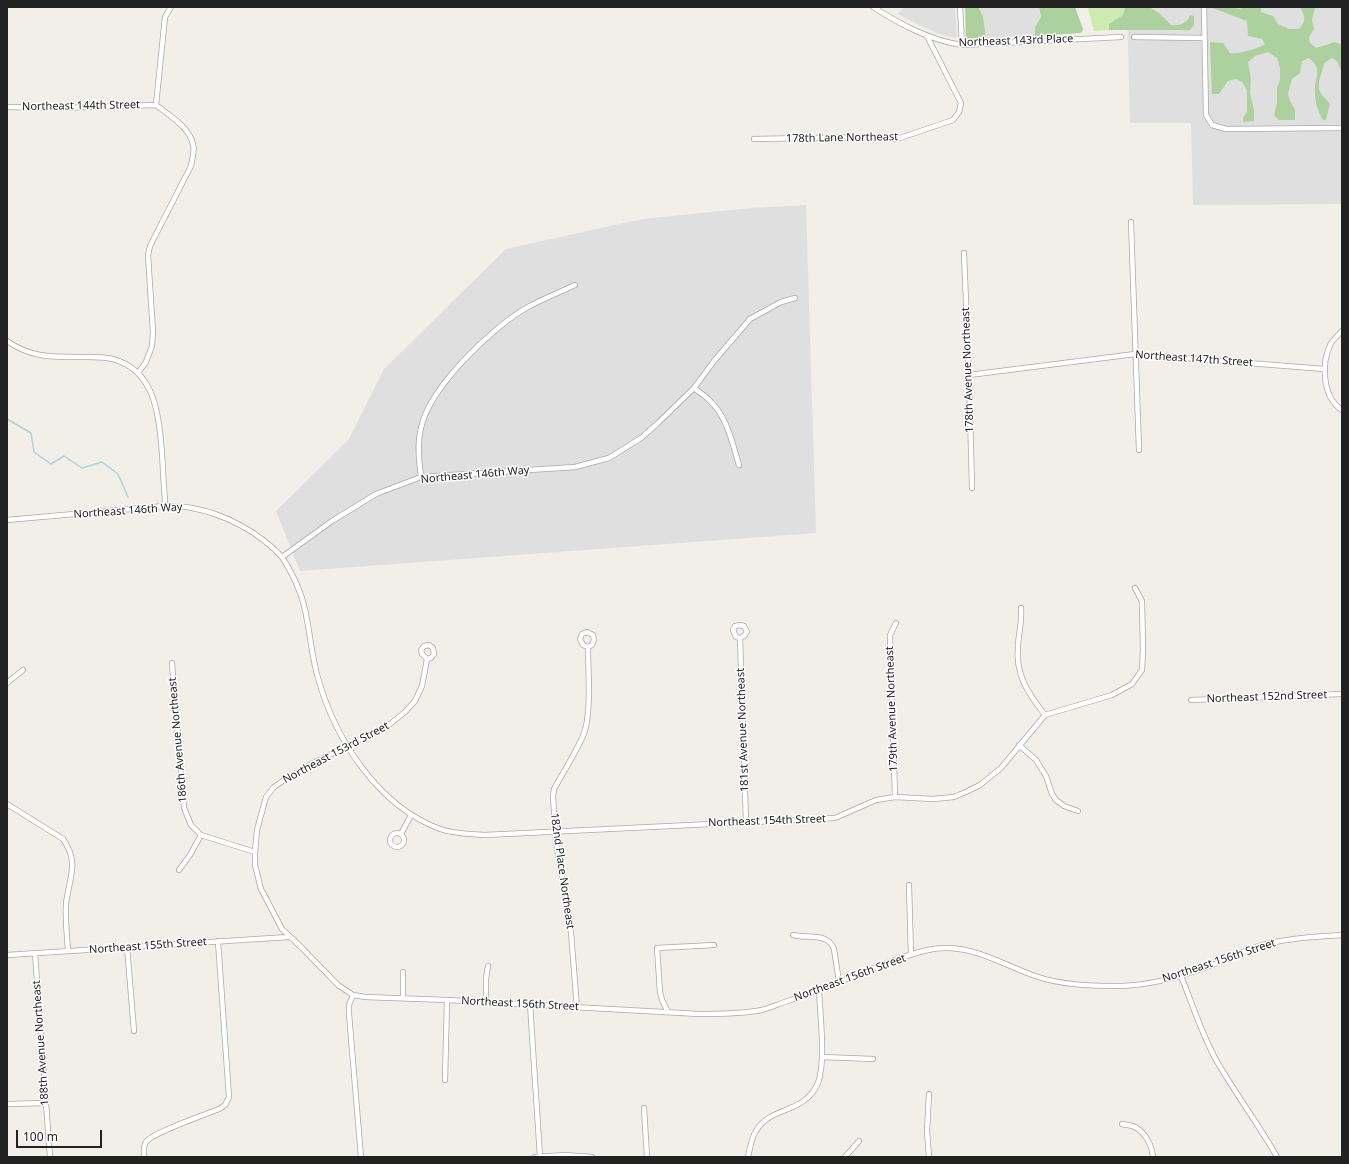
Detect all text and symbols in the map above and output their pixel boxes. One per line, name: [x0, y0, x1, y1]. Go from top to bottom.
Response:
street label: Northeast 143rd Place: [958, 32, 1074, 50]
street label: Northeast 144th Street: [22, 98, 140, 114]
street label: 178th Lane Northeast: [786, 130, 898, 146]
street label: 178th Avenue Northeast: [959, 307, 977, 433]
street label: Northeast 147th Street: [1135, 348, 1253, 370]
street label: Northeast 146th Way: [420, 464, 530, 486]
street label: Northeast 146th Way: [73, 501, 183, 521]
street label: 179th Avenue Northeast: [883, 646, 901, 772]
street label: 181st Avenue Northeast: [734, 668, 752, 792]
street label: 186th Avenue Northeast: [166, 677, 190, 803]
street label: Northeast 152nd Street: [1206, 688, 1328, 706]
street label: Northeast 153rd Street: [281, 719, 391, 787]
street label: 182nd Place Northeast: [547, 812, 577, 930]
street label: Northeast 154th Street: [708, 812, 826, 830]
street label: Northeast 155th Street: [89, 935, 207, 957]
street label: Northeast 156th Street: [1161, 936, 1277, 986]
street label: Northeast 156th Street: [792, 952, 908, 1004]
street label: 188th Avenue Northeast: [30, 980, 52, 1106]
street label: Northeast 156th Street: [461, 994, 579, 1014]
scale bar: [18, 1122, 104, 1148]
text: 100 m: [23, 1128, 58, 1145]

